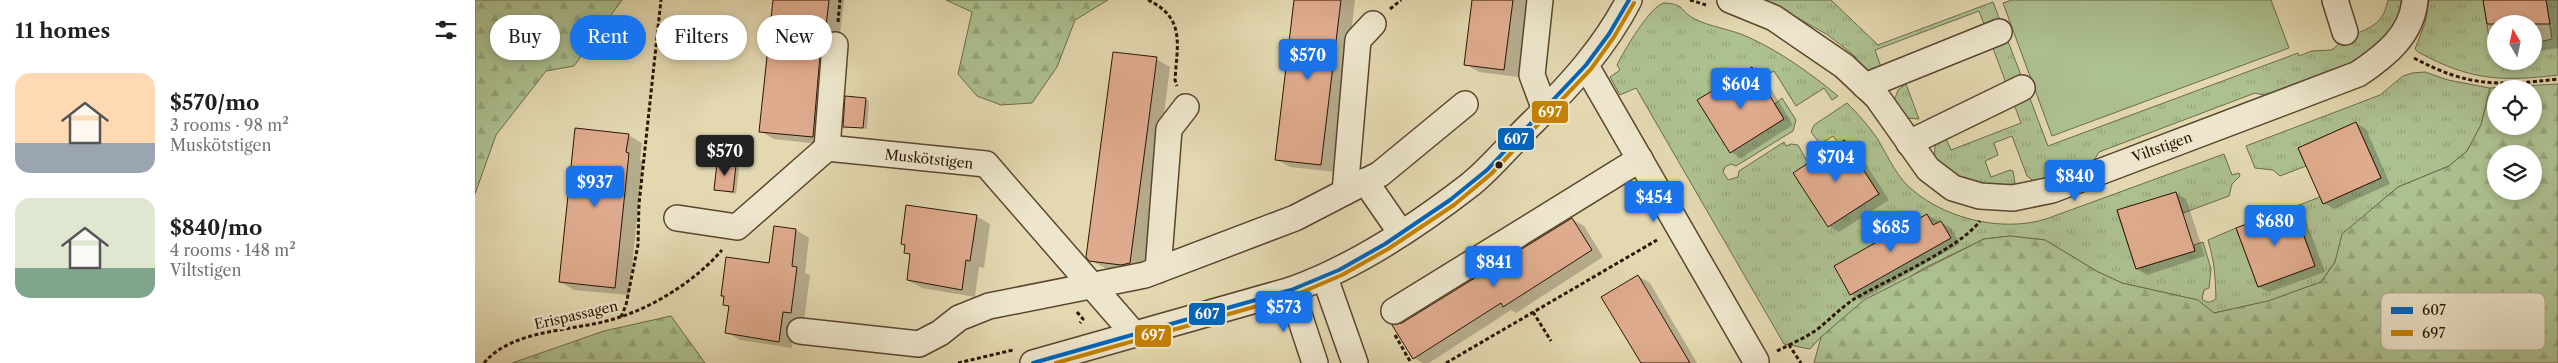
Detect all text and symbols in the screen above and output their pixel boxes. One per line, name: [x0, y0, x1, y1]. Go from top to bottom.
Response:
chip: Buy: [490, 15, 560, 60]
chip: Rent: [570, 15, 646, 60]
chip: Filters: [656, 15, 747, 60]
chip: New: [757, 15, 832, 60]
north arrow: [2487, 15, 2543, 70]
map controls: [2487, 15, 2542, 200]
icon: filters: [432, 16, 460, 44]
text: 11 homes: [15, 18, 110, 43]
pin: $570: [1278, 38, 1338, 81]
text: $570: [1290, 45, 1326, 65]
pin: $604: [1711, 68, 1771, 110]
text: $604: [1722, 74, 1760, 94]
button: locate: [2487, 80, 2542, 135]
text: $570/mo: [170, 90, 259, 115]
icon: home: [55, 93, 115, 153]
line badge: 697: [1531, 100, 1569, 124]
text: 697: [1538, 103, 1563, 121]
text: 3 rooms · 98 m²: [170, 115, 289, 135]
line badge: 607: [1497, 127, 1535, 151]
street label: Viltstigen: [2129, 128, 2195, 167]
text: 607: [1504, 130, 1529, 148]
pin: $570: [695, 134, 755, 177]
text: Muskötstigen: [170, 135, 272, 155]
pin: $704: [1806, 140, 1866, 183]
text: $570: [707, 141, 743, 161]
street label: Muskötstigen: [884, 145, 974, 173]
button: layers: [2487, 145, 2542, 200]
text: $704: [1818, 147, 1854, 167]
unlabelled marker: [1494, 160, 1504, 170]
pin: $840: [2045, 160, 2105, 202]
pin: $937: [565, 166, 625, 208]
text: $840: [2056, 166, 2094, 186]
text: $937: [577, 172, 613, 192]
pin: $454: [1624, 180, 1684, 223]
text: $454: [1636, 187, 1672, 207]
pin: $680: [2245, 204, 2305, 247]
pin: $685: [1861, 210, 1921, 253]
text: $680: [2256, 211, 2294, 231]
text: $840/mo: [170, 215, 262, 240]
text: $685: [1872, 217, 1910, 237]
icon: home: [55, 218, 115, 278]
text: 4 rooms · 148 m²: [170, 240, 296, 260]
pin: $841: [1464, 246, 1524, 288]
text: $841: [1476, 252, 1512, 272]
text: Viltstigen: [170, 260, 242, 280]
pin: $573: [1254, 290, 1314, 333]
legend: [2381, 293, 2545, 350]
street label: Erispassagen: [532, 297, 620, 333]
text: $573: [1266, 297, 1302, 317]
text: 607: [2422, 301, 2446, 319]
line badge: 607: [1188, 302, 1226, 326]
text: 607: [1195, 305, 1220, 323]
line badge: 697: [1134, 324, 1172, 348]
text: 697: [2422, 324, 2445, 342]
text: 697: [1141, 326, 1166, 344]

